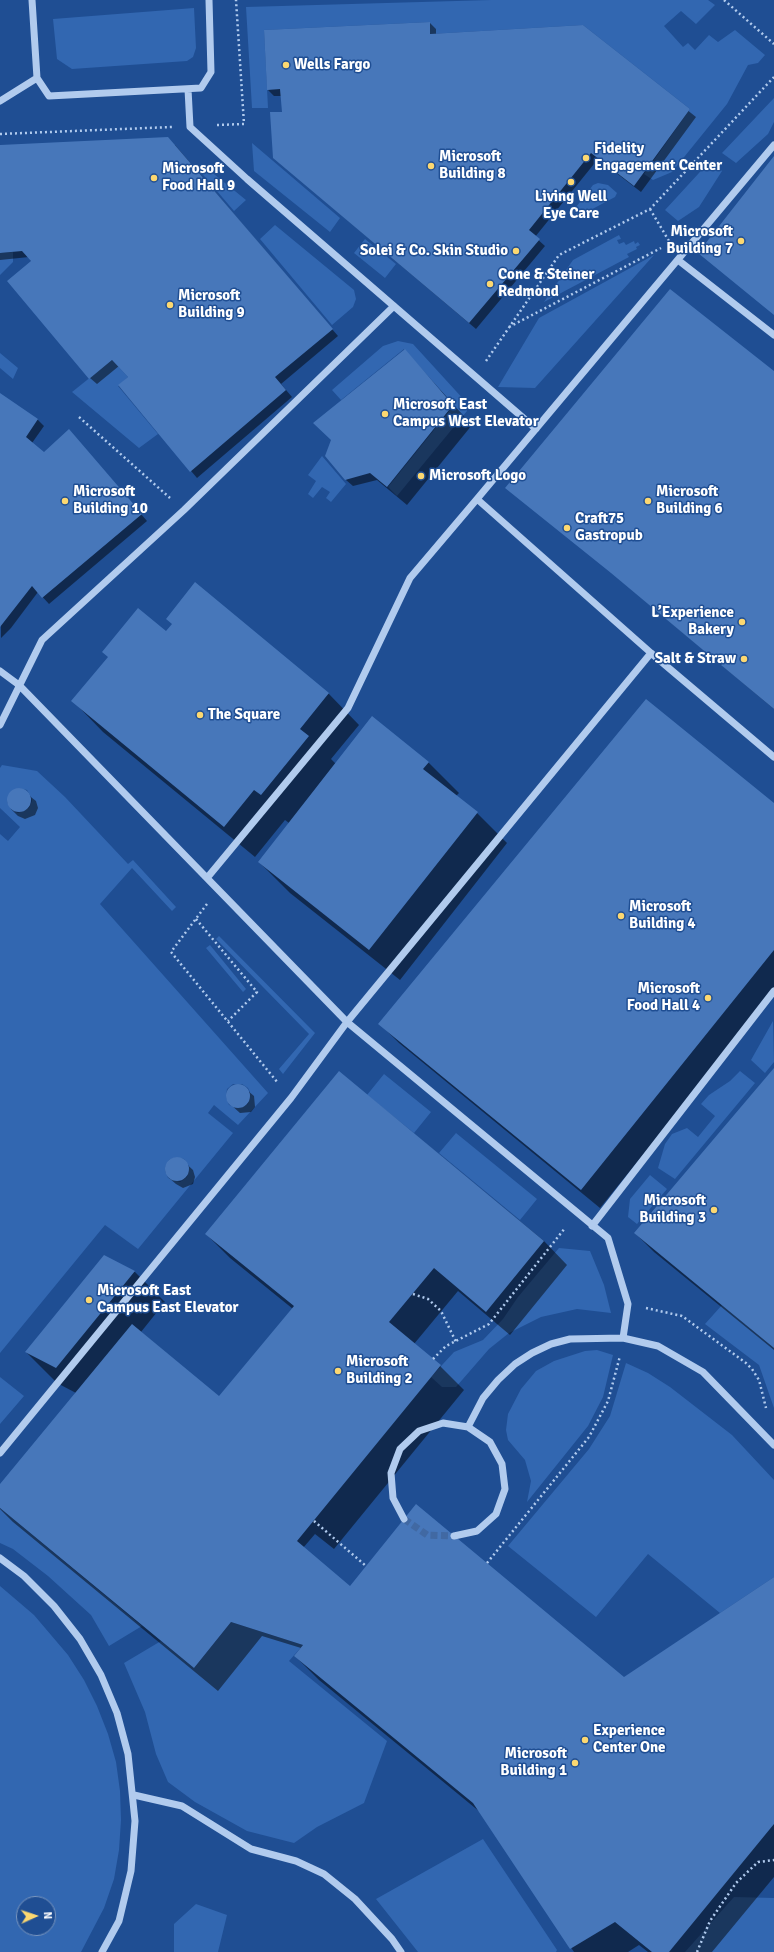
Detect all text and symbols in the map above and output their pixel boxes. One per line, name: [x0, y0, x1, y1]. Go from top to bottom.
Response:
place label: Wells Fargo: [294, 56, 370, 74]
marker: Wells Fargo: [281, 60, 291, 70]
place label: Fidelity Engagement Center: [594, 140, 722, 175]
place label: Microsoft Building 8: [439, 148, 506, 183]
marker: Fidelity Engagement Center: [581, 153, 591, 163]
place label: Microsoft Food Hall 9: [162, 160, 235, 195]
marker: Microsoft Building 8: [426, 161, 436, 171]
marker: Microsoft Food Hall 9: [149, 173, 159, 183]
marker: Living Well Eye Care: [566, 177, 576, 187]
place label: Living Well Eye Care: [535, 188, 607, 223]
place label: Microsoft Building 7: [666, 223, 733, 258]
marker: Microsoft Building 7: [736, 236, 746, 246]
place label: Solei & Co. Skin Studio: [360, 242, 508, 260]
marker: Solei & Co. Skin Studio: [511, 246, 521, 256]
place label: Cone & Steiner Redmond: [498, 266, 594, 301]
marker: Cone & Steiner Redmond: [485, 279, 495, 289]
place label: Microsoft Building 9: [178, 287, 245, 322]
marker: Microsoft Building 9: [165, 300, 175, 310]
place label: Microsoft East Campus West Elevator: [393, 396, 539, 431]
marker: Microsoft East Campus West Elevator: [380, 409, 390, 419]
place label: Microsoft Logo: [429, 467, 526, 485]
marker: Microsoft Logo: [416, 471, 426, 481]
place label: Microsoft Building 10: [73, 483, 148, 518]
place label: Microsoft Building 6: [656, 483, 723, 518]
marker: Microsoft Building 10: [60, 496, 70, 506]
marker: Microsoft Building 6: [643, 496, 653, 506]
place label: Craft75 Gastropub: [575, 510, 643, 545]
marker: Craft75 Gastropub: [562, 523, 572, 533]
place label: L’Experience Bakery: [651, 604, 734, 639]
marker: L’Experience Bakery: [737, 617, 747, 627]
place label: Salt & Straw: [655, 650, 736, 668]
marker: Salt & Straw: [739, 654, 749, 664]
place label: The Square: [208, 706, 280, 724]
marker: The Square: [195, 710, 205, 720]
place label: Microsoft Building 4: [629, 898, 696, 933]
marker: Microsoft Building 4: [616, 911, 626, 921]
place label: Microsoft Food Hall 4: [627, 980, 700, 1015]
marker: Microsoft Food Hall 4: [703, 993, 713, 1003]
place label: Microsoft Building 3: [639, 1192, 706, 1227]
marker: Microsoft Building 3: [709, 1205, 719, 1215]
place label: Microsoft East Campus East Elevator: [97, 1282, 238, 1317]
marker: Microsoft East Campus East Elevator: [84, 1295, 94, 1305]
place label: Microsoft Building 2: [346, 1353, 413, 1388]
marker: Microsoft Building 2: [333, 1366, 343, 1376]
place label: Experience Center One: [593, 1722, 666, 1757]
marker: Experience Center One: [580, 1735, 590, 1745]
place label: Microsoft Building 1: [500, 1745, 567, 1780]
marker: Microsoft Building 1: [570, 1758, 580, 1768]
north arrow: [16, 1896, 56, 1936]
text: N: [41, 1911, 54, 1920]

